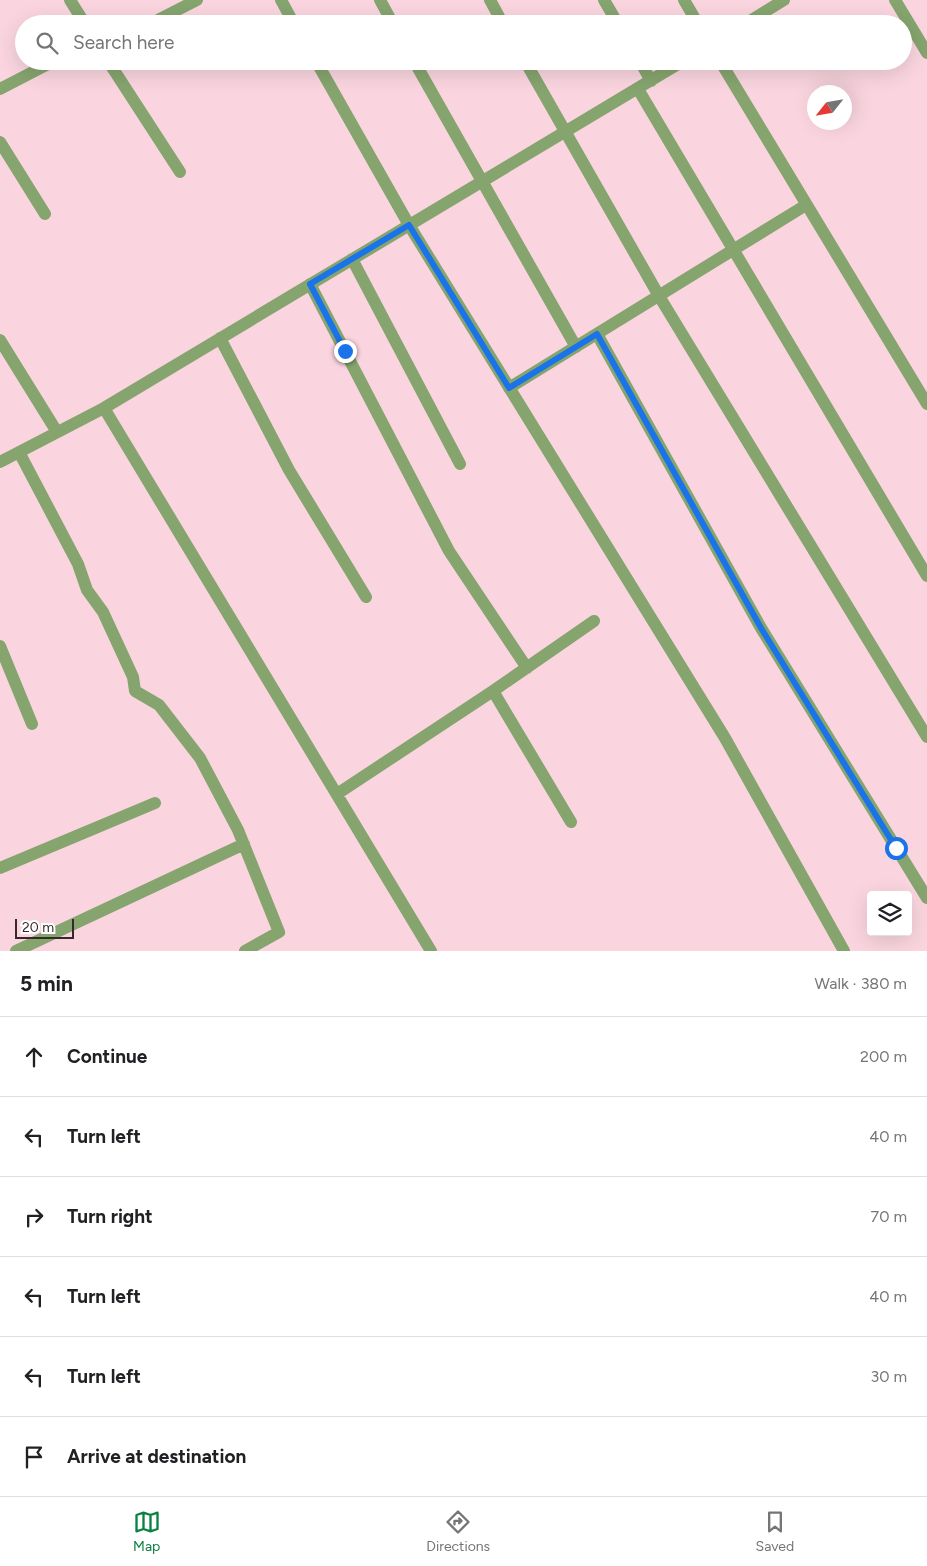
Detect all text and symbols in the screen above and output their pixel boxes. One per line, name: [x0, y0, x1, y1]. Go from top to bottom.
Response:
search box: [15, 15, 912, 70]
icon: search: [33, 29, 61, 57]
text: Search here: [73, 31, 175, 54]
north arrow: [807, 85, 852, 130]
route end: [334, 340, 357, 363]
route start: [885, 837, 908, 860]
map controls: [867, 891, 912, 936]
button: layers: [867, 891, 912, 936]
scale bar: [15, 916, 74, 939]
text: 20 m: [22, 919, 54, 936]
text: 5 min: [20, 971, 73, 996]
text: Walk · 380 m: [815, 974, 907, 993]
icon: ahead: [20, 1043, 48, 1071]
text: Continue: [67, 1045, 147, 1068]
text: 200 m: [860, 1047, 907, 1066]
icon: left: [20, 1123, 48, 1151]
text: Turn left: [67, 1125, 141, 1148]
text: 40 m: [869, 1127, 907, 1146]
icon: right: [20, 1203, 48, 1231]
text: Turn right: [67, 1205, 153, 1228]
text: 70 m: [871, 1207, 907, 1226]
icon: left: [20, 1283, 48, 1311]
text: Turn left: [67, 1285, 141, 1308]
text: 40 m: [869, 1287, 907, 1306]
icon: left: [20, 1363, 48, 1391]
text: Turn left: [67, 1365, 141, 1388]
text: 30 m: [870, 1367, 907, 1386]
icon: arrive: [20, 1443, 48, 1471]
text: Arrive at destination: [67, 1445, 246, 1468]
tab: Map: [133, 1508, 161, 1555]
tab: Directions: [426, 1508, 490, 1555]
tab: Saved: [756, 1508, 794, 1555]

